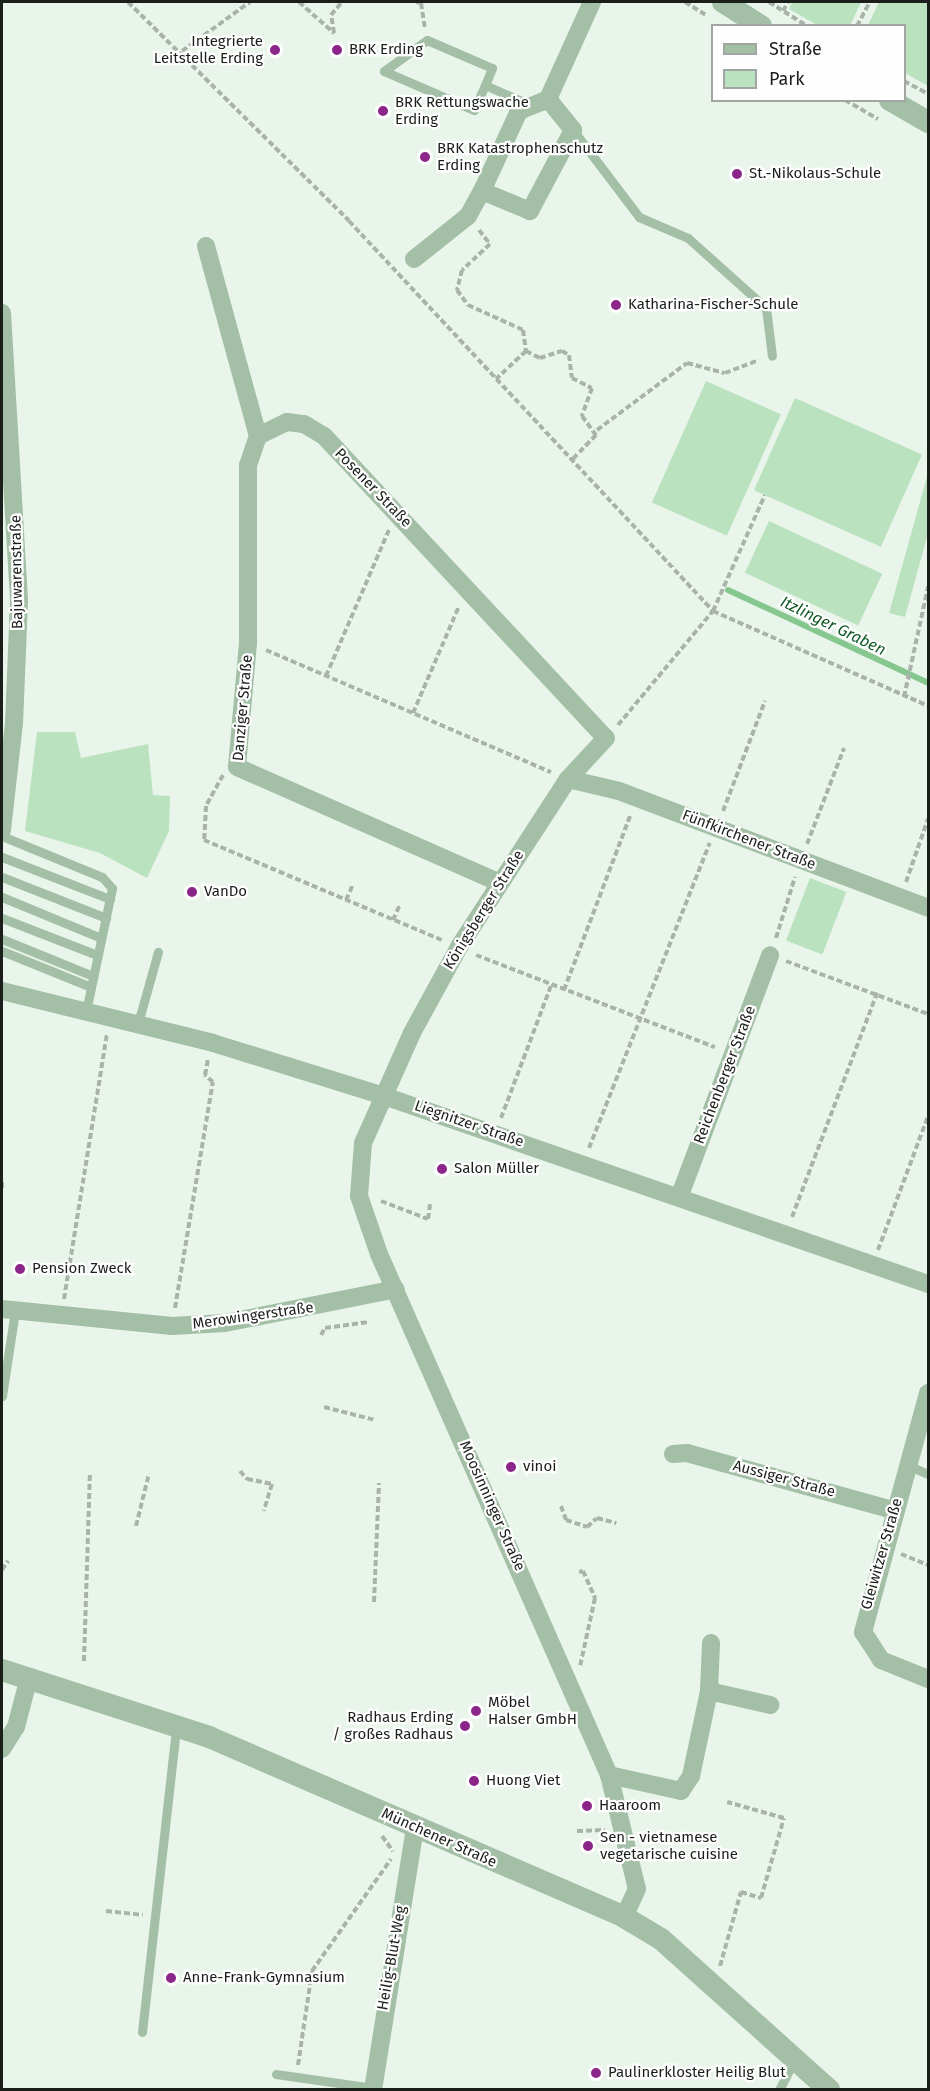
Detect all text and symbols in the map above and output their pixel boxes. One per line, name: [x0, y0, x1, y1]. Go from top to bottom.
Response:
legend: [711, 24, 906, 102]
place label: Integrierte Leitstelle Erding: [154, 32, 263, 67]
text: Straße: [769, 38, 822, 60]
place label: BRK Erding: [349, 41, 423, 59]
marker: Integrierte Leitstelle Erding: [268, 43, 282, 57]
marker: BRK Erding: [330, 43, 344, 57]
text: Park: [769, 68, 804, 90]
place label: BRK Rettungswache Erding: [395, 93, 529, 128]
marker: BRK Rettungswache Erding: [376, 104, 390, 118]
place label: BRK Katastrophenschutz Erding: [437, 139, 603, 174]
marker: BRK Katastrophenschutz Erding: [418, 150, 432, 164]
place label: St.-Nikolaus-Schule: [749, 165, 881, 183]
marker: St.-Nikolaus-Schule: [730, 167, 744, 181]
place label: Katharina-Fischer-Schule: [628, 296, 798, 314]
marker: Katharina-Fischer-Schule: [609, 298, 623, 312]
street label: Posener Straße: [331, 445, 415, 531]
street label: Bajuwarenstraße: [7, 515, 27, 629]
water label: Itzlinger Graben: [777, 592, 889, 660]
street label: Danziger Straße: [229, 654, 257, 762]
street label: Fünfkirchener Straße: [680, 806, 818, 874]
street label: Königsberger Straße: [440, 847, 528, 973]
place label: VanDo: [204, 883, 247, 901]
marker: VanDo: [185, 885, 199, 899]
street label: Reichenberger Straße: [690, 1003, 760, 1147]
street label: Liegnitzer Straße: [412, 1097, 526, 1151]
place label: Salon Müller: [454, 1160, 539, 1178]
marker: Salon Müller: [435, 1162, 449, 1176]
place label: Pension Zweck: [32, 1260, 131, 1278]
marker: Pension Zweck: [13, 1262, 27, 1276]
street label: Merowingerstraße: [191, 1299, 315, 1333]
street label: Moosinninger Straße: [455, 1438, 529, 1574]
street label: Aussiger Straße: [731, 1457, 837, 1501]
place label: vinoi: [523, 1458, 556, 1476]
marker: vinoi: [504, 1460, 518, 1474]
street label: Gleiwitzer Straße: [857, 1496, 907, 1612]
place label: Möbel Halser GmbH: [488, 1693, 577, 1728]
marker: Möbel Halser GmbH: [469, 1704, 483, 1718]
place label: Radhaus Erding / großes Radhaus: [333, 1708, 453, 1743]
marker: Radhaus Erding / großes Radhaus: [458, 1719, 472, 1733]
place label: Huong Viet: [486, 1772, 560, 1790]
marker: Huong Viet: [467, 1774, 481, 1788]
place label: Haaroom: [599, 1797, 661, 1815]
marker: Haaroom: [580, 1799, 594, 1813]
street label: Münchener Straße: [379, 1805, 499, 1871]
place label: Sen - vietnamese vegetarische cuisine: [600, 1828, 738, 1863]
marker: Sen - vietnamese vegetarische cuisine: [581, 1839, 595, 1853]
street label: Heilig-Blut-Weg: [374, 1904, 410, 2012]
place label: Anne-Frank-Gymnasium: [183, 1969, 345, 1987]
marker: Anne-Frank-Gymnasium: [164, 1971, 178, 1985]
place label: Paulinerkloster Heilig Blut: [608, 2064, 786, 2082]
marker: Paulinerkloster Heilig Blut: [589, 2066, 603, 2080]

